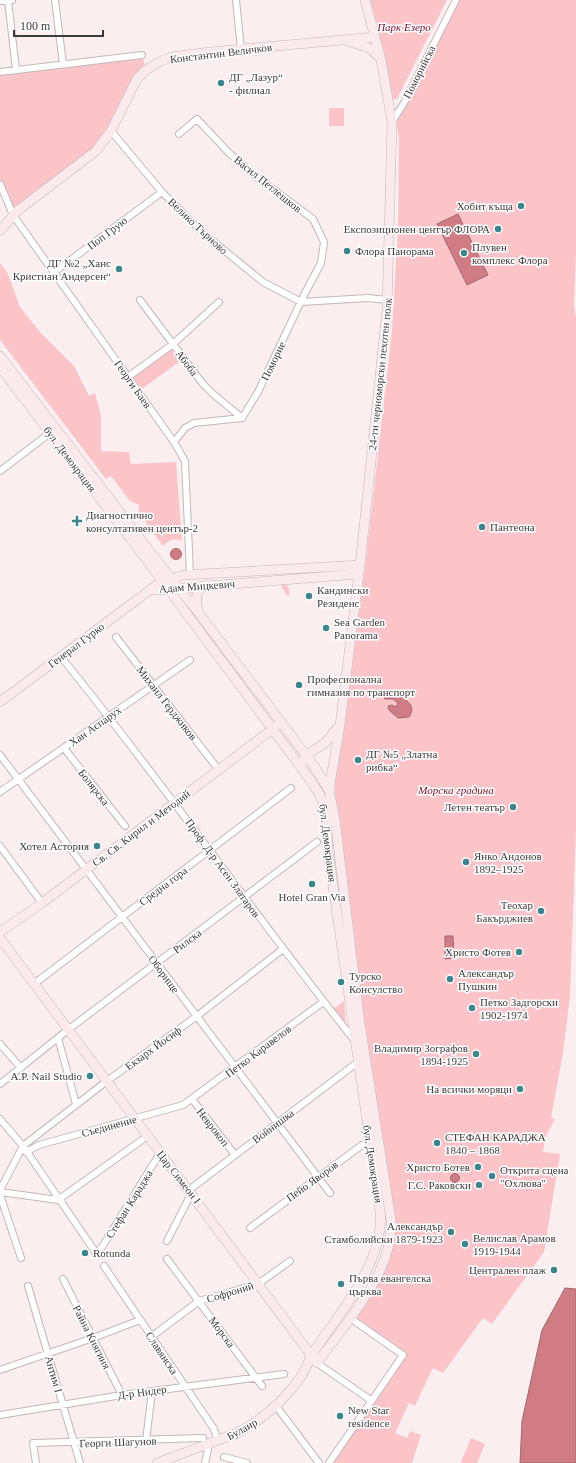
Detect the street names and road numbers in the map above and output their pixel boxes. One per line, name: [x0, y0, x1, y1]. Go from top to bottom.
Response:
street label: Константин Величков: [169, 41, 273, 65]
street label: Поморийска: [401, 43, 438, 101]
street label: Васил Петлешков: [232, 153, 304, 215]
street label: Велико Търново: [166, 196, 230, 257]
street label: Поп Грую: [85, 214, 129, 252]
street label: 24-ти черноморски пехотен полк: [366, 296, 394, 451]
street label: Поморие: [258, 339, 288, 382]
street label: Абоба: [173, 348, 201, 378]
street label: Георги Баев: [112, 358, 154, 410]
street label: бул. Демокрация: [42, 424, 98, 494]
street label: Адам Мицкевич: [159, 577, 236, 595]
street label: Генерал Гурко: [46, 620, 107, 670]
street label: Михаил Герджиков: [134, 664, 200, 742]
street label: Хан Аспарух: [67, 703, 124, 748]
street label: Болярска: [76, 766, 112, 808]
street label: Св. Св. Кирил и Методий: [90, 787, 192, 869]
street label: бул. Демокрация: [317, 803, 339, 883]
street label: Проф. Д-р Асен Златаров: [183, 816, 263, 920]
street label: Средна гора: [137, 864, 189, 908]
street label: Рилска: [170, 926, 204, 956]
street label: Оборище: [146, 953, 182, 995]
street label: Петко Каравелов: [223, 1022, 293, 1080]
street label: Екзарх Йосиф: [123, 1024, 183, 1072]
street label: Неврокоп: [194, 1105, 232, 1149]
street label: Войнишка: [250, 1106, 296, 1146]
street label: Съединение: [80, 1113, 138, 1139]
street label: бул. Демокрация: [361, 1124, 385, 1204]
street label: Цар Симеон I: [155, 1148, 204, 1206]
street label: Пейо Яворов: [284, 1158, 340, 1204]
street label: Стефан Караджа: [103, 1168, 155, 1240]
street label: Софроний: [205, 1279, 255, 1305]
street label: Райна Княгиня: [71, 1303, 113, 1371]
street label: Морска: [207, 1314, 238, 1350]
street label: Славянска: [143, 1329, 181, 1377]
street label: Антим I: [43, 1354, 65, 1394]
street label: Д-р Нидер: [117, 1383, 168, 1401]
street label: Булаир: [225, 1416, 260, 1442]
street label: Георги Шагунов: [79, 1435, 157, 1449]

